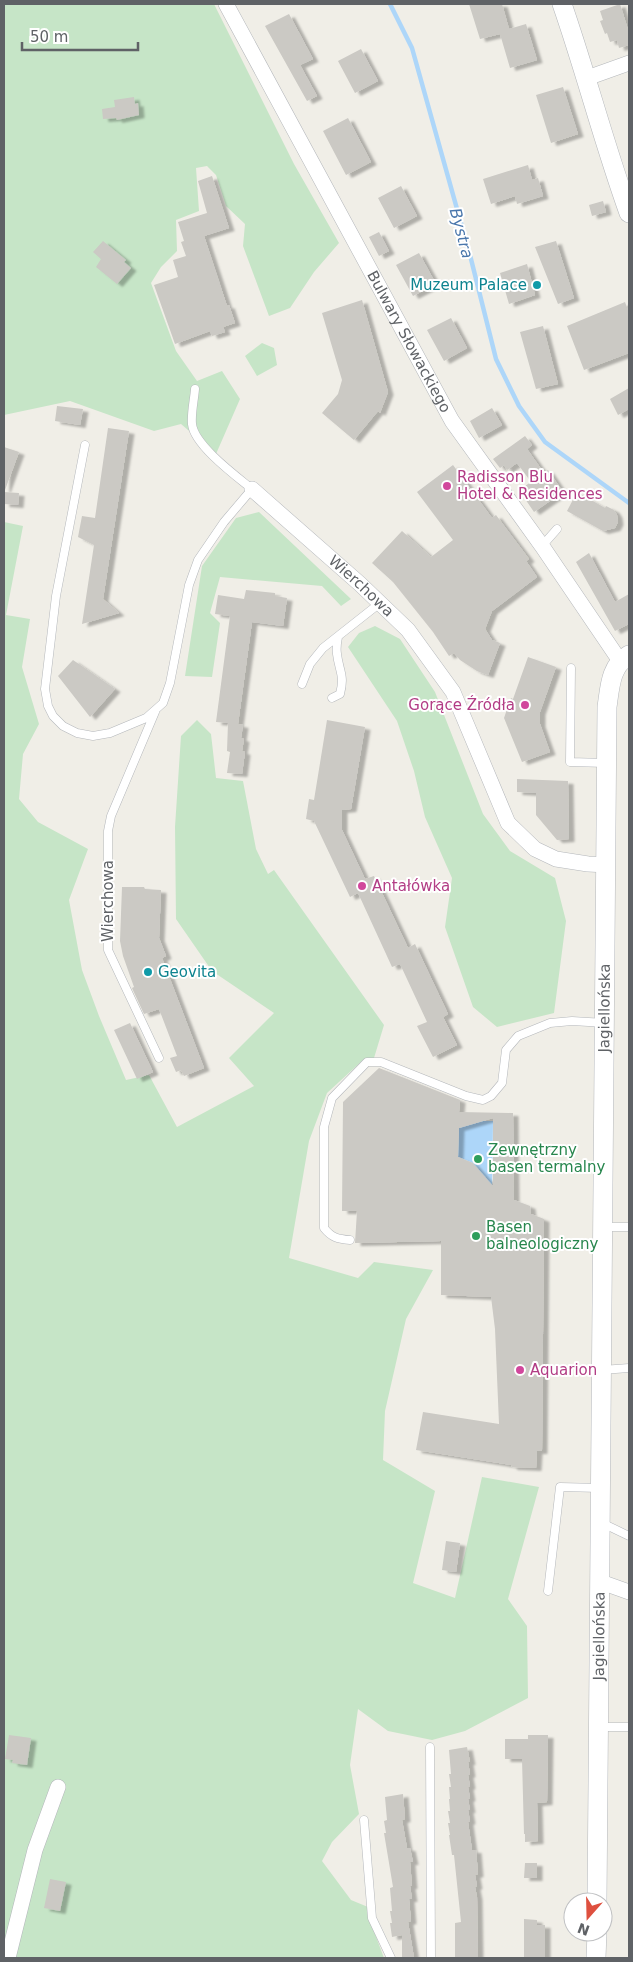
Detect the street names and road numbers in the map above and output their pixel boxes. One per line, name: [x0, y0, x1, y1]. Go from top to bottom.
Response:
street label: Bulwary Słowackiego: [363, 267, 455, 416]
street label: Wierchowa: [325, 552, 397, 620]
street label: Wierchowa: [99, 860, 117, 942]
street label: Jagiellońska: [595, 963, 614, 1054]
street label: Jagiellońska: [590, 1591, 609, 1682]

